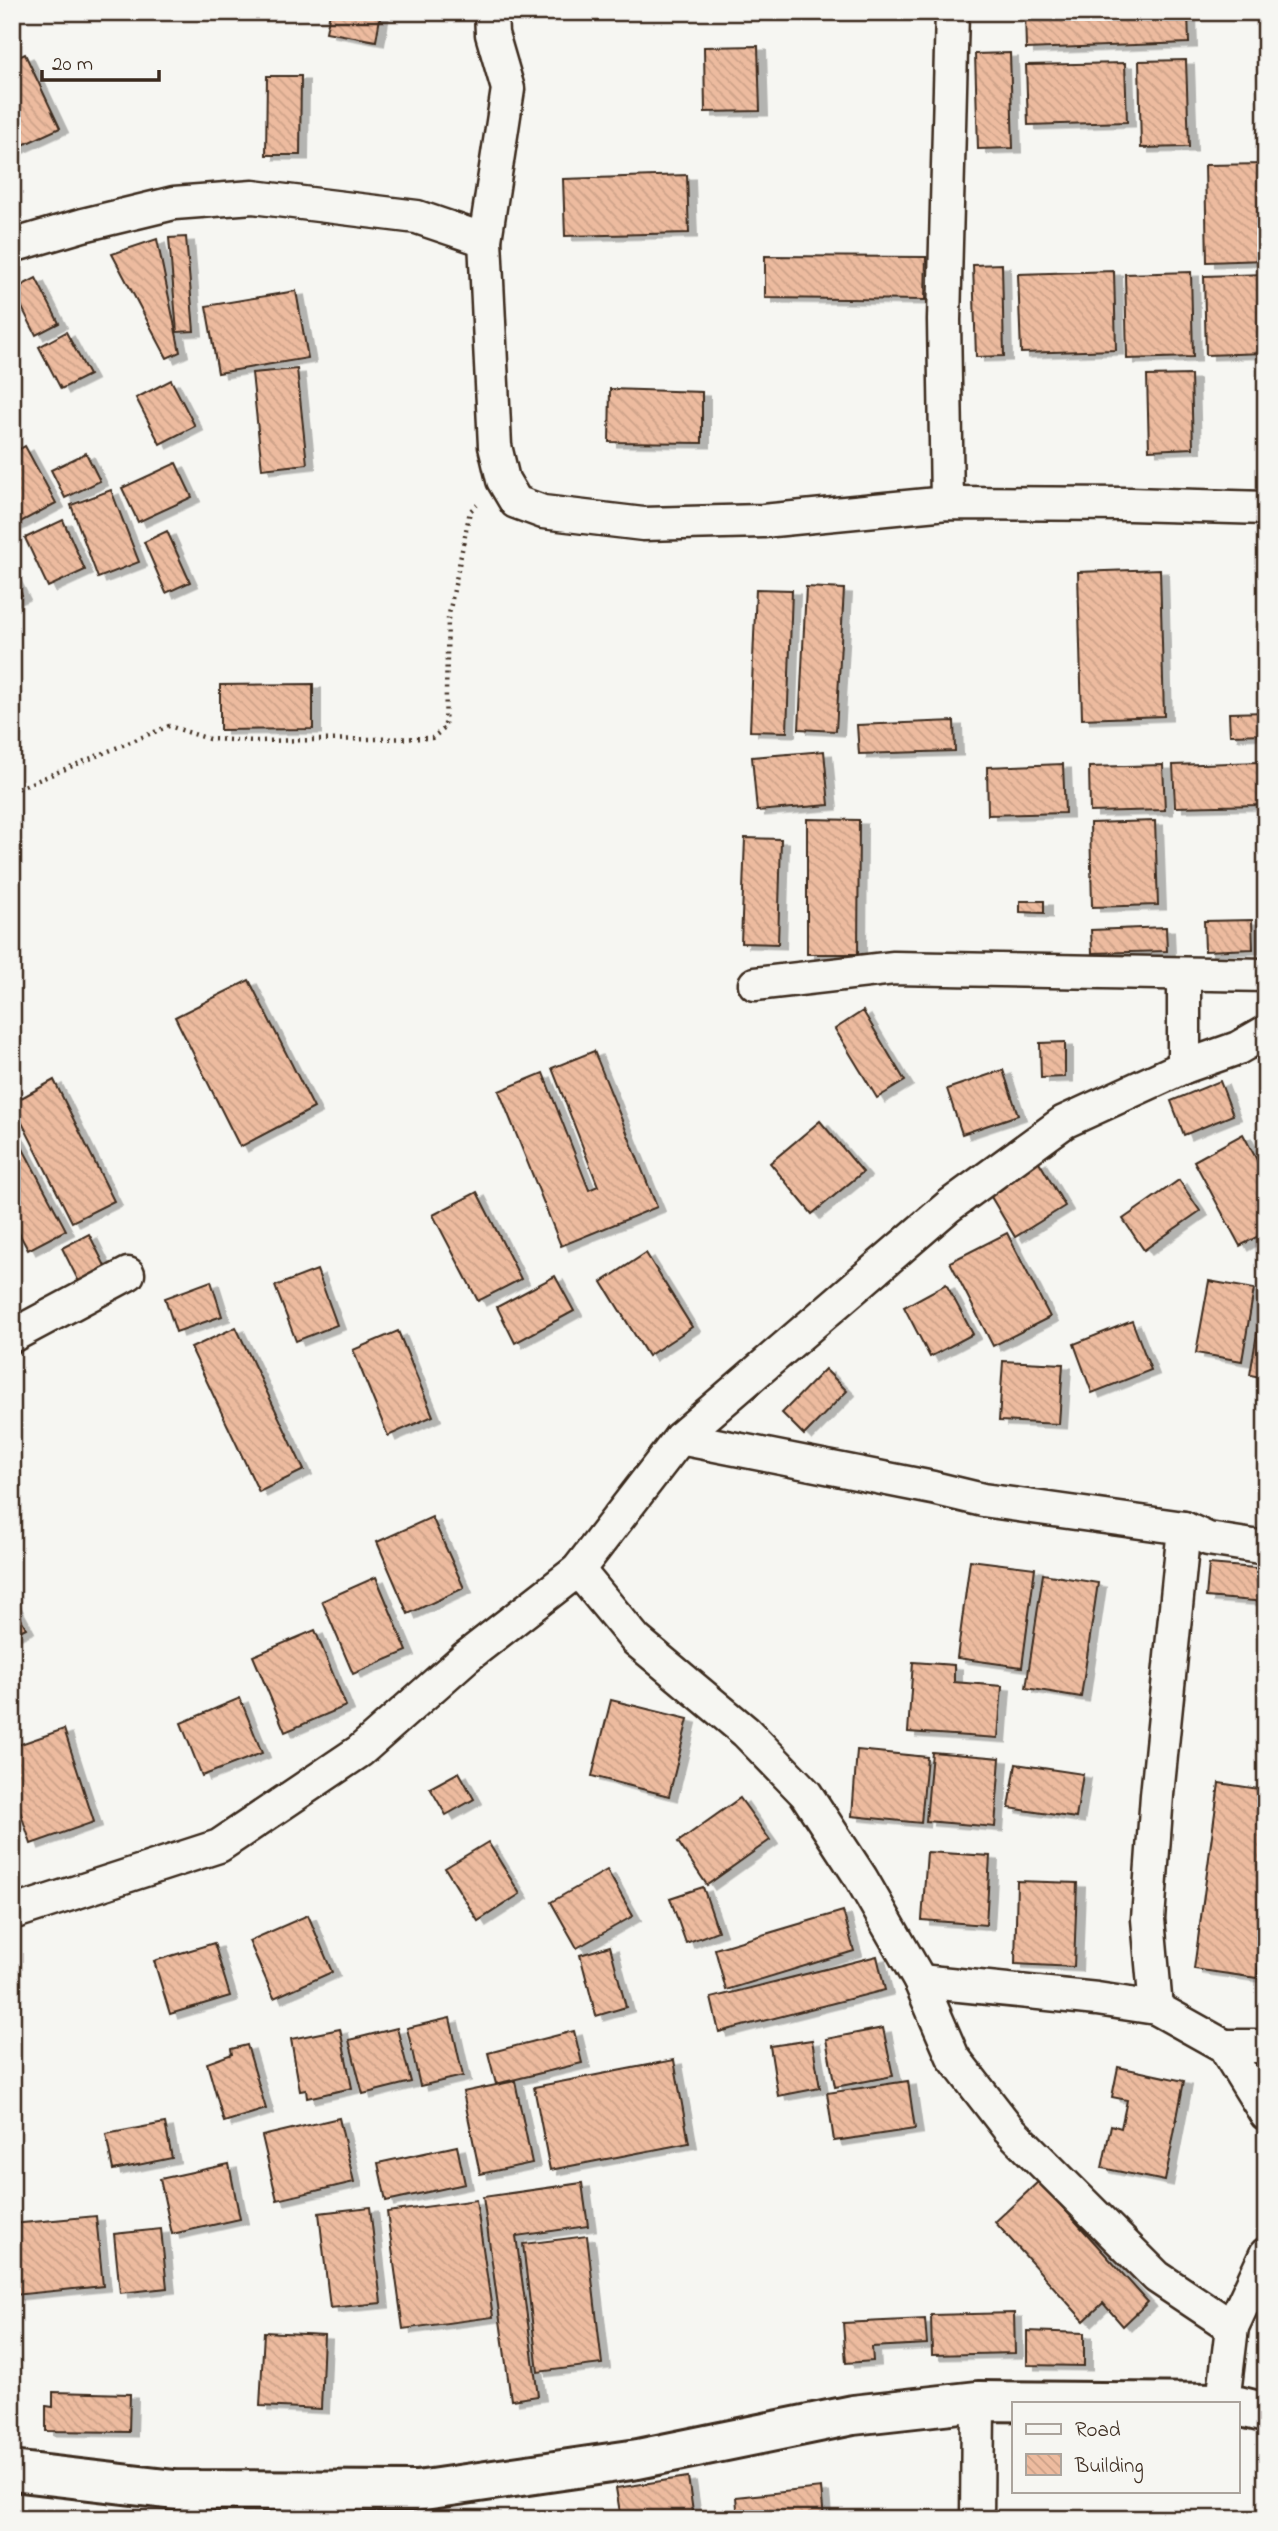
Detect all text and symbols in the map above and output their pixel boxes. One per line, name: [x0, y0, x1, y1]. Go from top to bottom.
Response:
scale bar: [42, 38, 159, 82]
text: 20 m: [52, 50, 93, 80]
legend: [1012, 2402, 1240, 2492]
text: Road: [1075, 2416, 1121, 2446]
text: Building: [1074, 2452, 1144, 2484]

